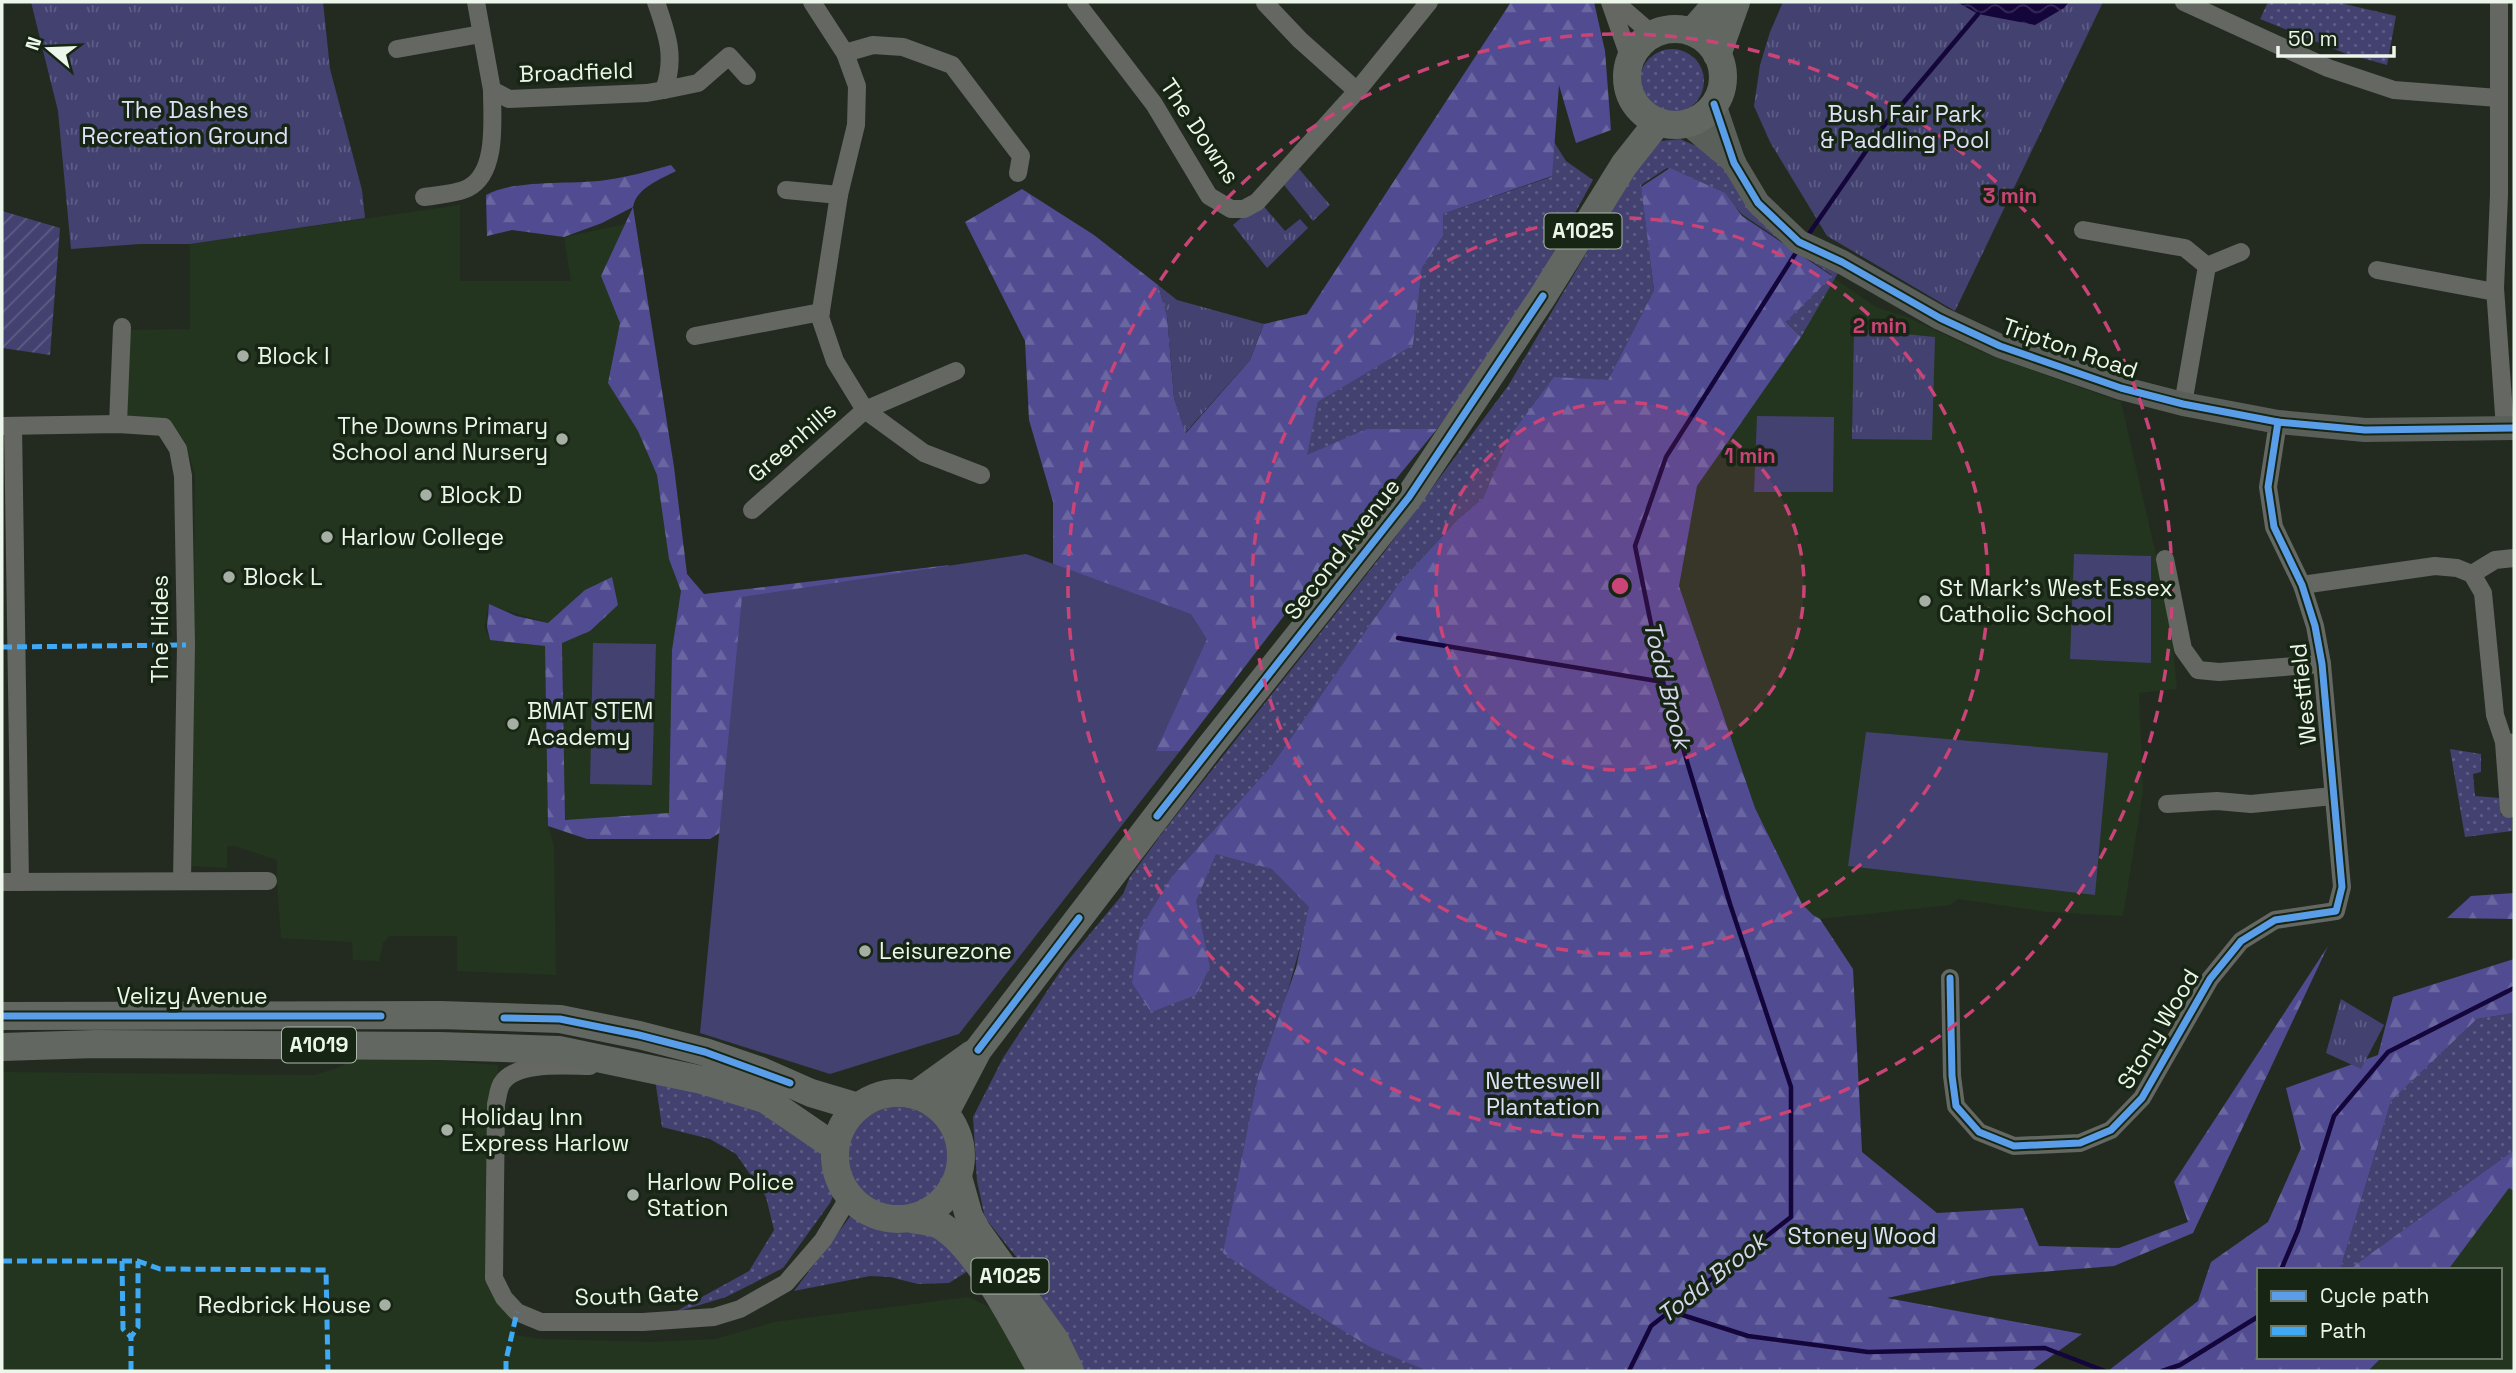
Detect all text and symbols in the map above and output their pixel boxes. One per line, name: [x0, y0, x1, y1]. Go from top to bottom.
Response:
north arrow: [14, 14, 84, 84]
scale bar: [2278, 14, 2394, 58]
text: 50 m: [2288, 25, 2338, 52]
text: N: [20, 34, 47, 54]
street label: Broadfield: [518, 55, 634, 89]
street label: The Downs: [1154, 72, 1246, 190]
park label: The Dashes Recreation Ground: [81, 95, 289, 151]
park label: Bush Fair Park & Paddling Pool: [1820, 99, 1990, 155]
text: 3 min: [1983, 182, 2037, 209]
road number: A1025: [1544, 214, 1622, 248]
street label: Tripton Road: [1998, 311, 2142, 385]
text: 2 min: [1853, 312, 1907, 339]
place label: Block I: [257, 341, 330, 371]
marker: Block I: [235, 348, 251, 364]
street label: Greenhills: [741, 395, 843, 489]
place label: The Downs Primary School and Nursery: [332, 411, 548, 467]
marker: The Downs Primary School and Nursery: [554, 431, 570, 447]
text: 1 min: [1724, 442, 1776, 469]
street label: Second Avenue: [1277, 472, 1407, 626]
place label: Block D: [440, 480, 522, 510]
marker: Block D: [418, 487, 434, 503]
place label: Harlow College: [341, 522, 504, 552]
marker: Harlow College: [319, 529, 335, 545]
place label: Block L: [243, 562, 323, 592]
marker: Block L: [221, 569, 237, 585]
place label: St Mark's West Essex Catholic School: [1939, 573, 2173, 629]
centre of rings: [1608, 574, 1632, 598]
street label: The Hides: [145, 575, 175, 683]
marker: St Mark's West Essex Catholic School: [1917, 593, 1933, 609]
water label: Todd Brook: [1637, 618, 1699, 755]
street label: Westfield: [2283, 642, 2323, 746]
place label: BMAT STEM Academy: [527, 696, 653, 752]
marker: BMAT STEM Academy: [505, 716, 521, 732]
place label: Leisurezone: [879, 936, 1012, 966]
marker: Leisurezone: [857, 943, 873, 959]
street label: Stony Wood: [2110, 963, 2206, 1095]
street label: Velizy Avenue: [116, 981, 268, 1011]
road number: A1019: [282, 1028, 356, 1062]
park label: Netteswell Plantation: [1485, 1066, 1601, 1122]
place label: Holiday Inn Express Harlow: [461, 1102, 629, 1158]
marker: Holiday Inn Express Harlow: [439, 1122, 455, 1138]
place label: Harlow Police Station: [647, 1167, 794, 1223]
marker: Harlow Police Station: [625, 1187, 641, 1203]
park label: Stoney Wood: [1787, 1221, 1937, 1251]
water label: Todd Brook: [1651, 1223, 1775, 1330]
road number: A1025: [972, 1258, 1048, 1294]
legend: [2257, 1268, 2502, 1359]
street label: South Gate: [574, 1278, 700, 1312]
text: Cycle path: [2320, 1282, 2429, 1309]
place label: Redbrick House: [198, 1290, 371, 1320]
marker: Redbrick House: [377, 1297, 393, 1313]
text: Path: [2320, 1317, 2366, 1344]

